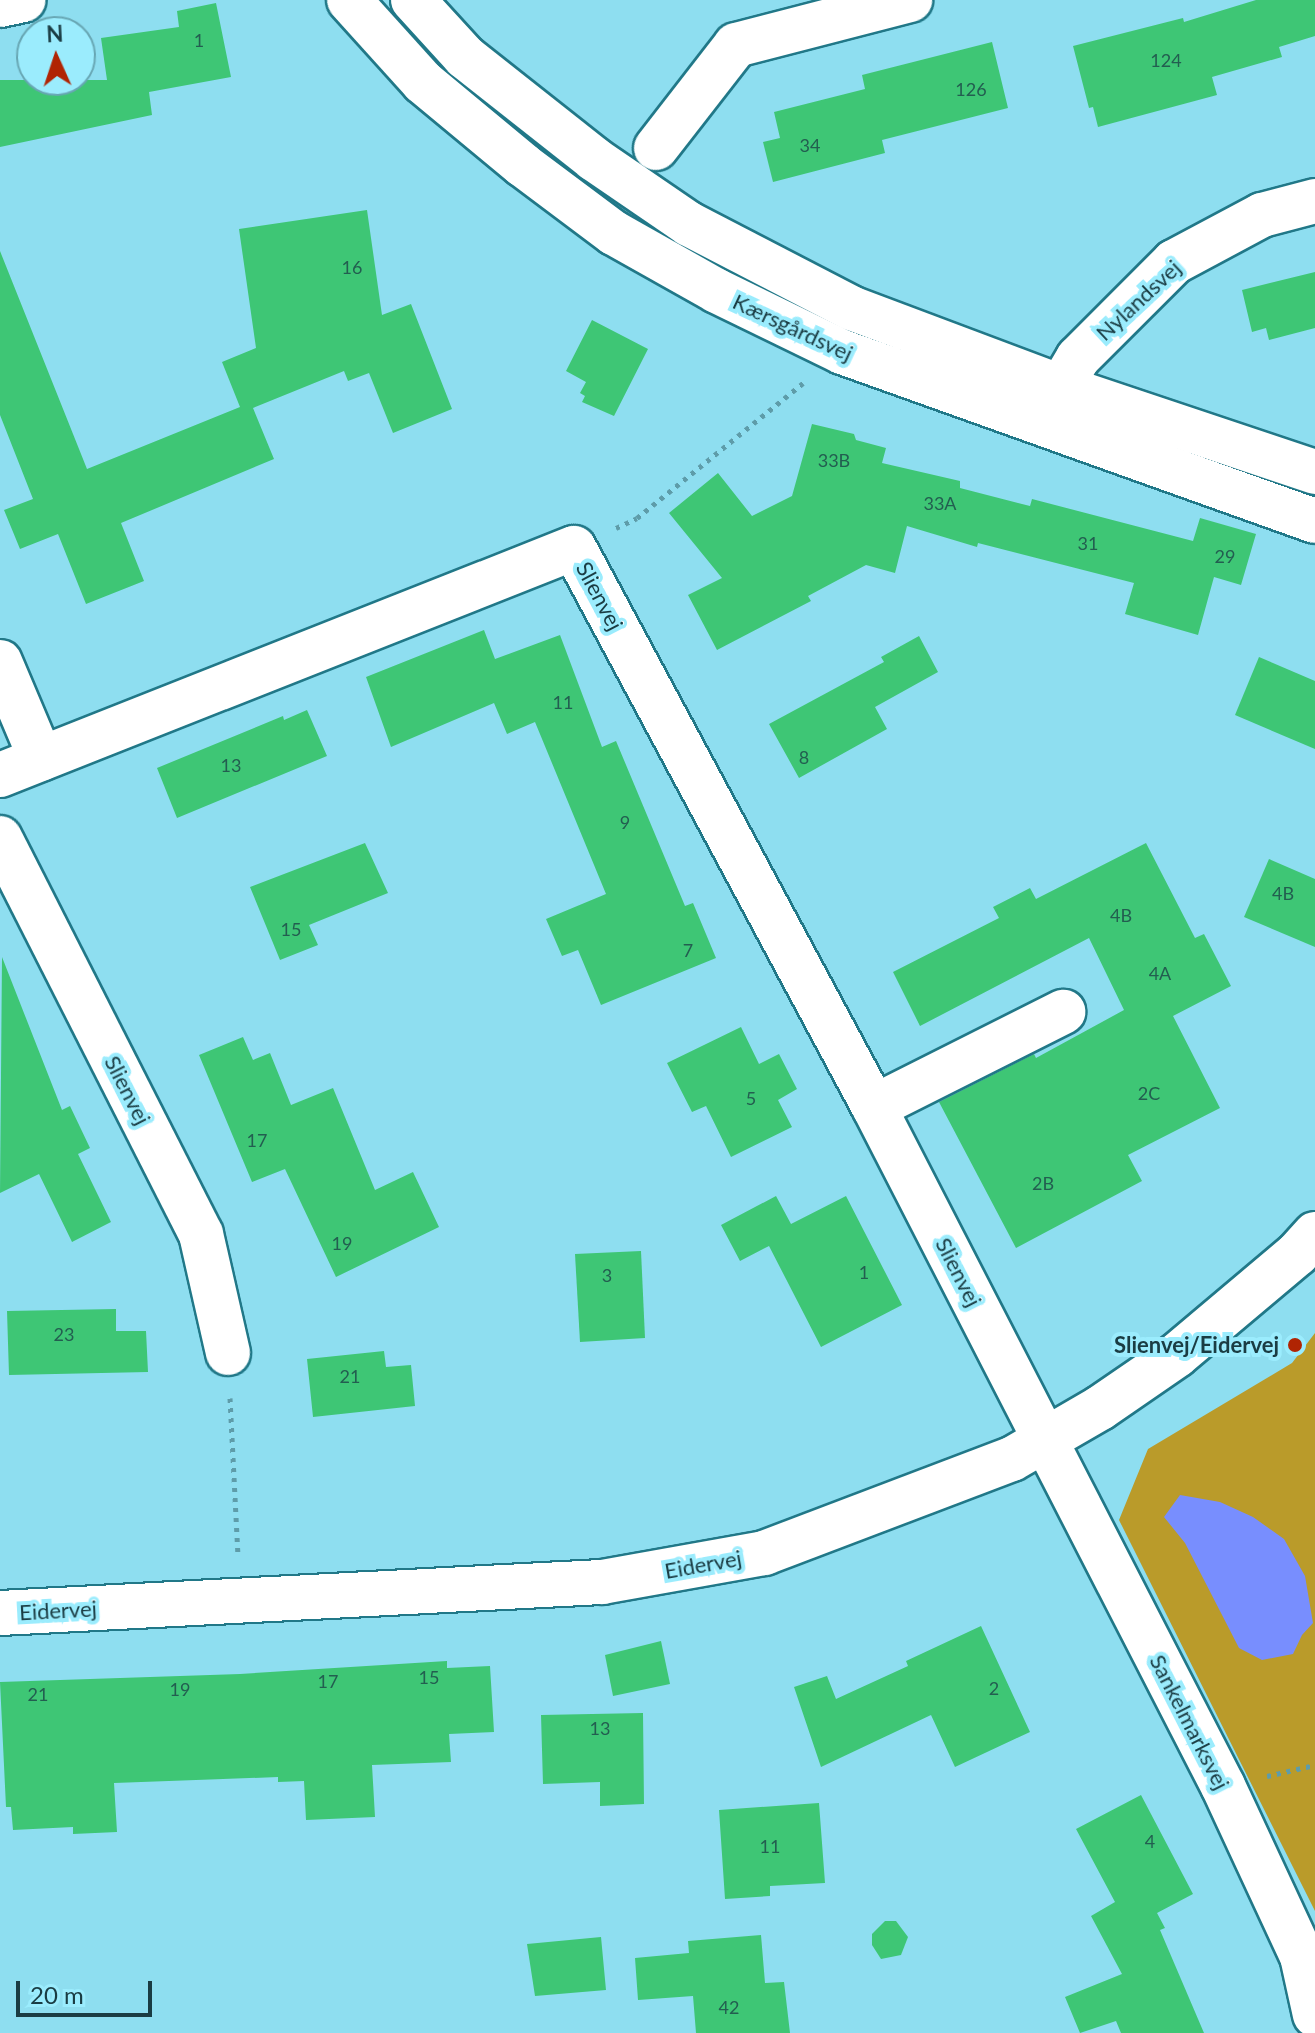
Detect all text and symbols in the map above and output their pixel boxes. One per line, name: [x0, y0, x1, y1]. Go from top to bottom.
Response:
north arrow: [16, 16, 96, 96]
text: N: [46, 20, 64, 47]
house number: 1: [194, 29, 204, 51]
house number: 124: [1150, 49, 1182, 71]
house number: 126: [955, 78, 987, 100]
house number: 34: [800, 134, 820, 156]
street label: Nylandsvej: [1090, 254, 1186, 346]
house number: 16: [342, 256, 362, 278]
street label: Kærsgårdsvej: [729, 288, 857, 366]
house number: 33B: [818, 449, 850, 471]
house number: 33A: [923, 492, 957, 514]
house number: 31: [1078, 532, 1098, 554]
house number: 29: [1215, 545, 1235, 567]
street label: Slienvej: [571, 557, 629, 635]
house number: 11: [553, 691, 573, 713]
house number: 8: [799, 746, 809, 768]
house number: 13: [221, 754, 241, 776]
house number: 9: [620, 811, 630, 833]
house number: 4B: [1272, 882, 1294, 904]
house number: 4B: [1110, 904, 1132, 926]
house number: 15: [281, 918, 301, 940]
house number: 7: [683, 939, 693, 961]
house number: 4A: [1149, 962, 1171, 984]
street label: Slienvej: [99, 1051, 157, 1129]
house number: 2C: [1138, 1082, 1160, 1104]
house number: 5: [746, 1087, 756, 1109]
house number: 17: [247, 1129, 267, 1151]
house number: 2B: [1032, 1172, 1054, 1194]
house number: 19: [332, 1232, 352, 1254]
street label: Slienvej: [930, 1233, 988, 1311]
house number: 1: [859, 1261, 869, 1283]
house number: 3: [602, 1264, 612, 1286]
house number: 23: [54, 1323, 74, 1345]
place label: Slienvej/Eidervej: [1114, 1332, 1279, 1358]
marker: Slienvej/Eidervej: [1286, 1336, 1304, 1354]
house number: 21: [340, 1365, 360, 1387]
street label: Eidervej: [662, 1544, 744, 1584]
street label: Eidervej: [18, 1595, 98, 1625]
street label: Sankelmarksvej: [1145, 1650, 1235, 1794]
house number: 15: [419, 1666, 439, 1688]
house number: 17: [318, 1670, 338, 1692]
house number: 2: [989, 1677, 999, 1699]
house number: 19: [170, 1678, 190, 1700]
house number: 21: [28, 1683, 48, 1705]
house number: 13: [590, 1717, 610, 1739]
house number: 4: [1145, 1830, 1155, 1852]
house number: 11: [760, 1835, 780, 1857]
scale bar: [20, 1965, 156, 2015]
text: 20 m: [30, 1980, 84, 2009]
house number: 42: [719, 1996, 739, 2018]

